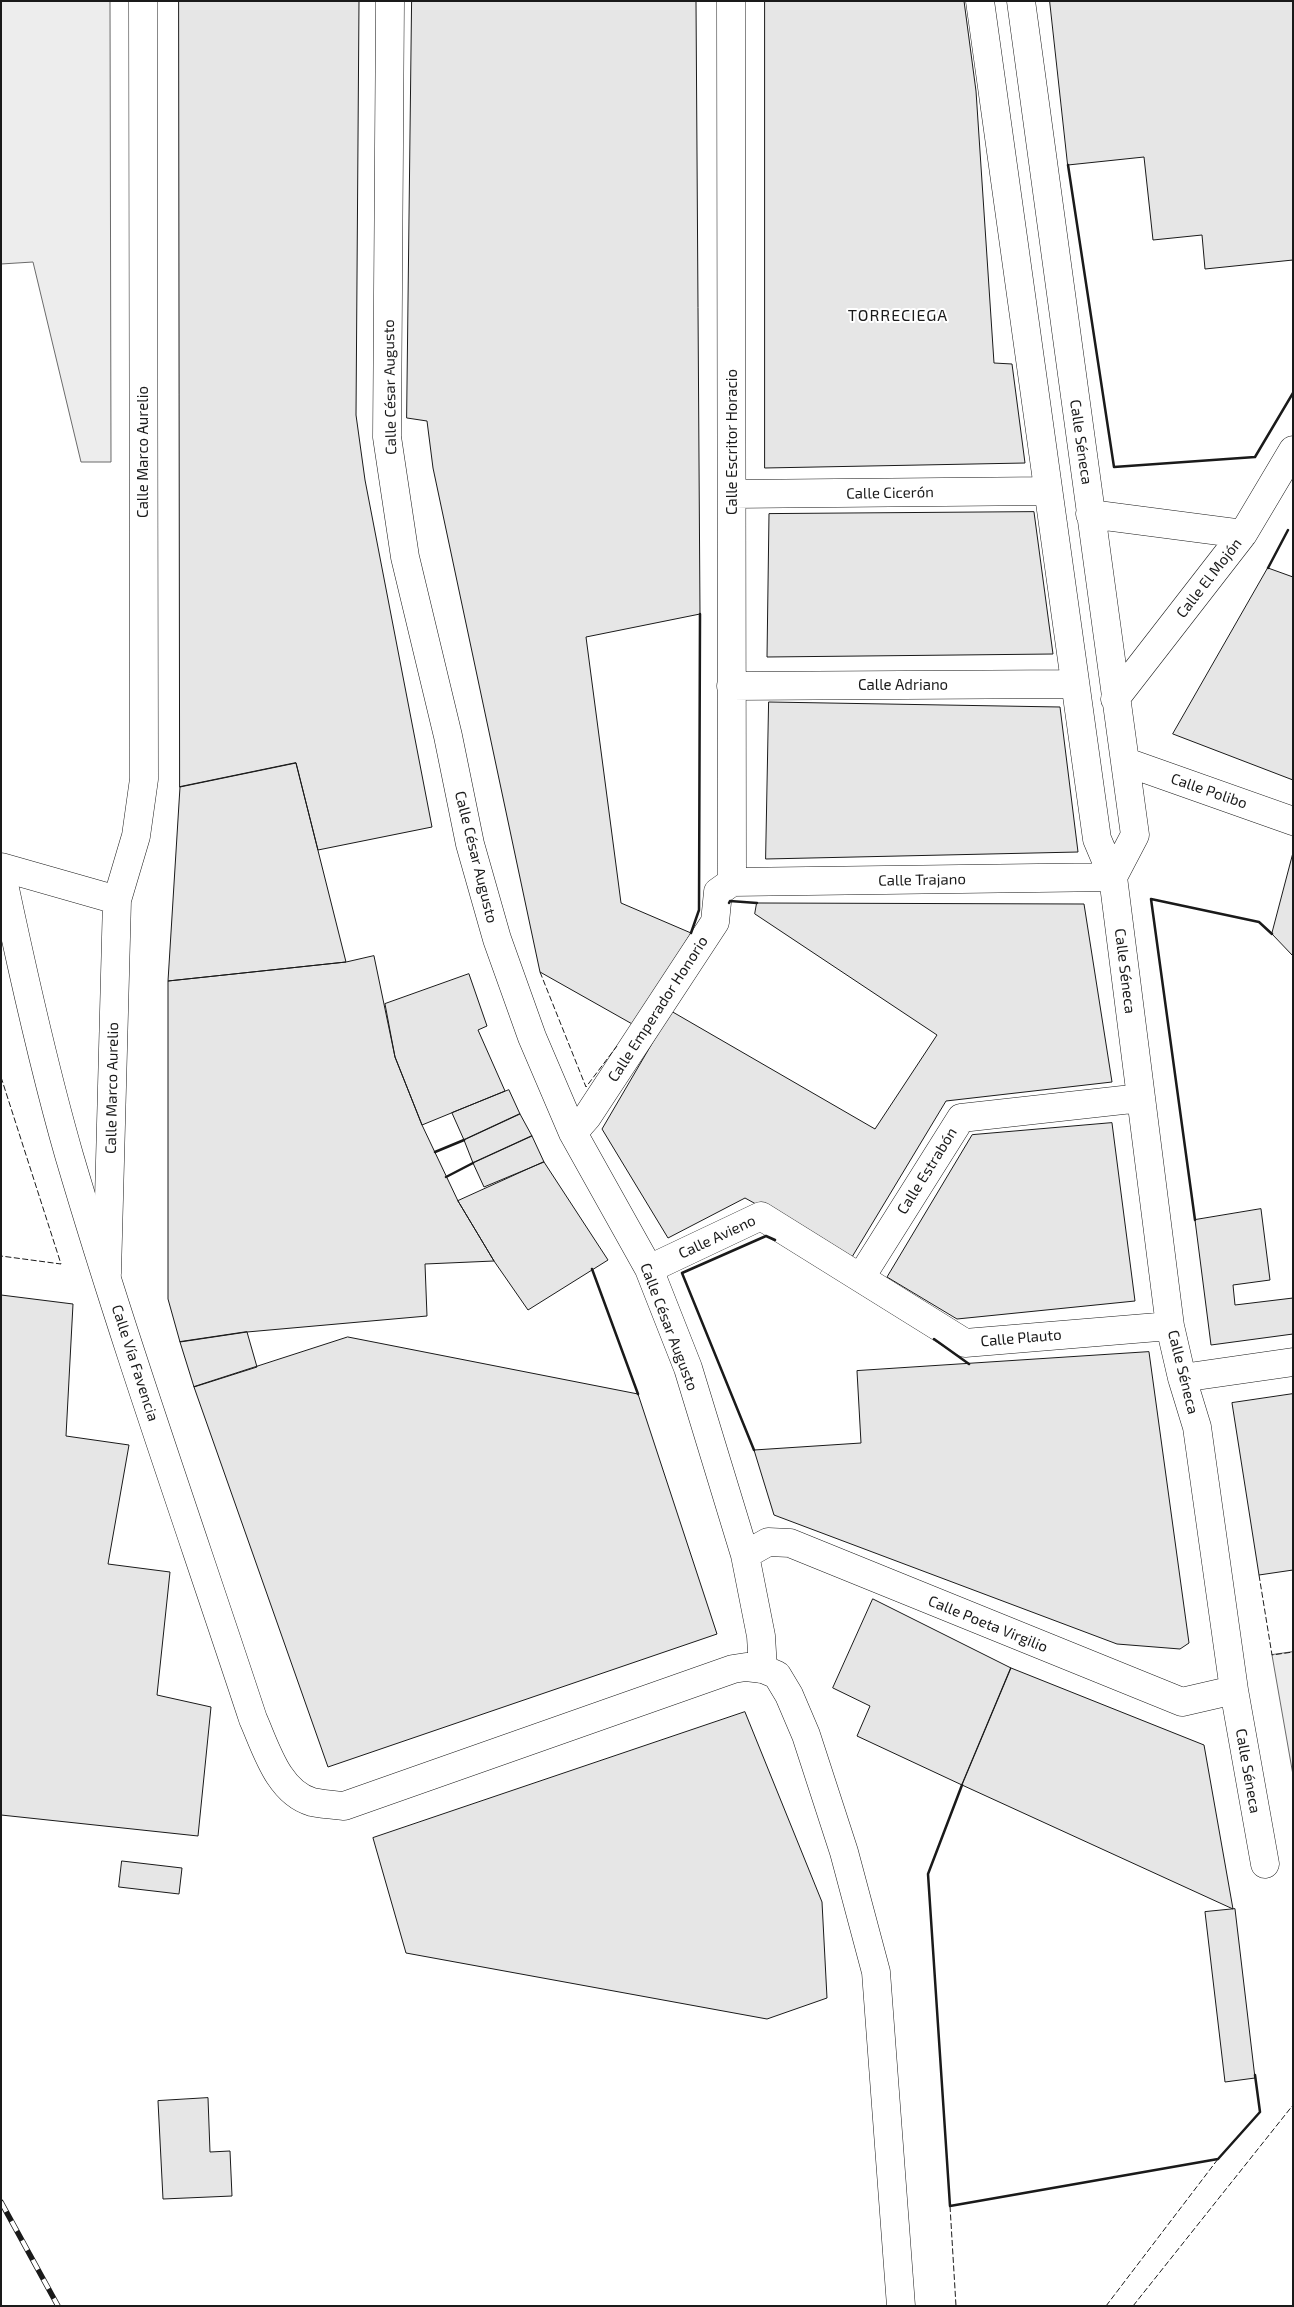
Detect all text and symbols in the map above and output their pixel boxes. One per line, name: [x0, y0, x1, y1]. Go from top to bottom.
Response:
district label: TORRECIEGA: [846, 306, 950, 326]
street label: Calle César Augusto: [380, 319, 400, 455]
street label: Calle Escritor Horacio: [723, 369, 741, 515]
street label: Calle Marco Aurelio: [134, 386, 152, 518]
street label: Calle Séneca: [1066, 398, 1096, 486]
street label: Calle Cicerón: [846, 483, 934, 503]
street label: Calle El Mojón: [1172, 535, 1246, 621]
street label: Calle Adriano: [858, 676, 948, 694]
street label: Calle Polibo: [1168, 770, 1250, 812]
street label: Calle César Augusto: [451, 789, 501, 925]
street label: Calle Trajano: [878, 870, 966, 890]
street label: Calle Séneca: [1111, 927, 1139, 1015]
street label: Calle Emperador Honorio: [604, 933, 712, 1085]
street label: Calle Marco Aurelio: [102, 1022, 122, 1154]
street label: Calle Estrabón: [893, 1124, 961, 1218]
street label: Calle Avieno: [676, 1211, 758, 1263]
street label: Calle César Augusto: [636, 1260, 702, 1394]
street label: Calle Vía Favencia: [108, 1302, 162, 1424]
street label: Calle Plauto: [980, 1325, 1062, 1351]
street label: Calle Séneca: [1164, 1328, 1202, 1416]
street label: Calle Poeta Virgilio: [926, 1592, 1050, 1656]
street label: Calle Séneca: [1232, 1727, 1264, 1815]

